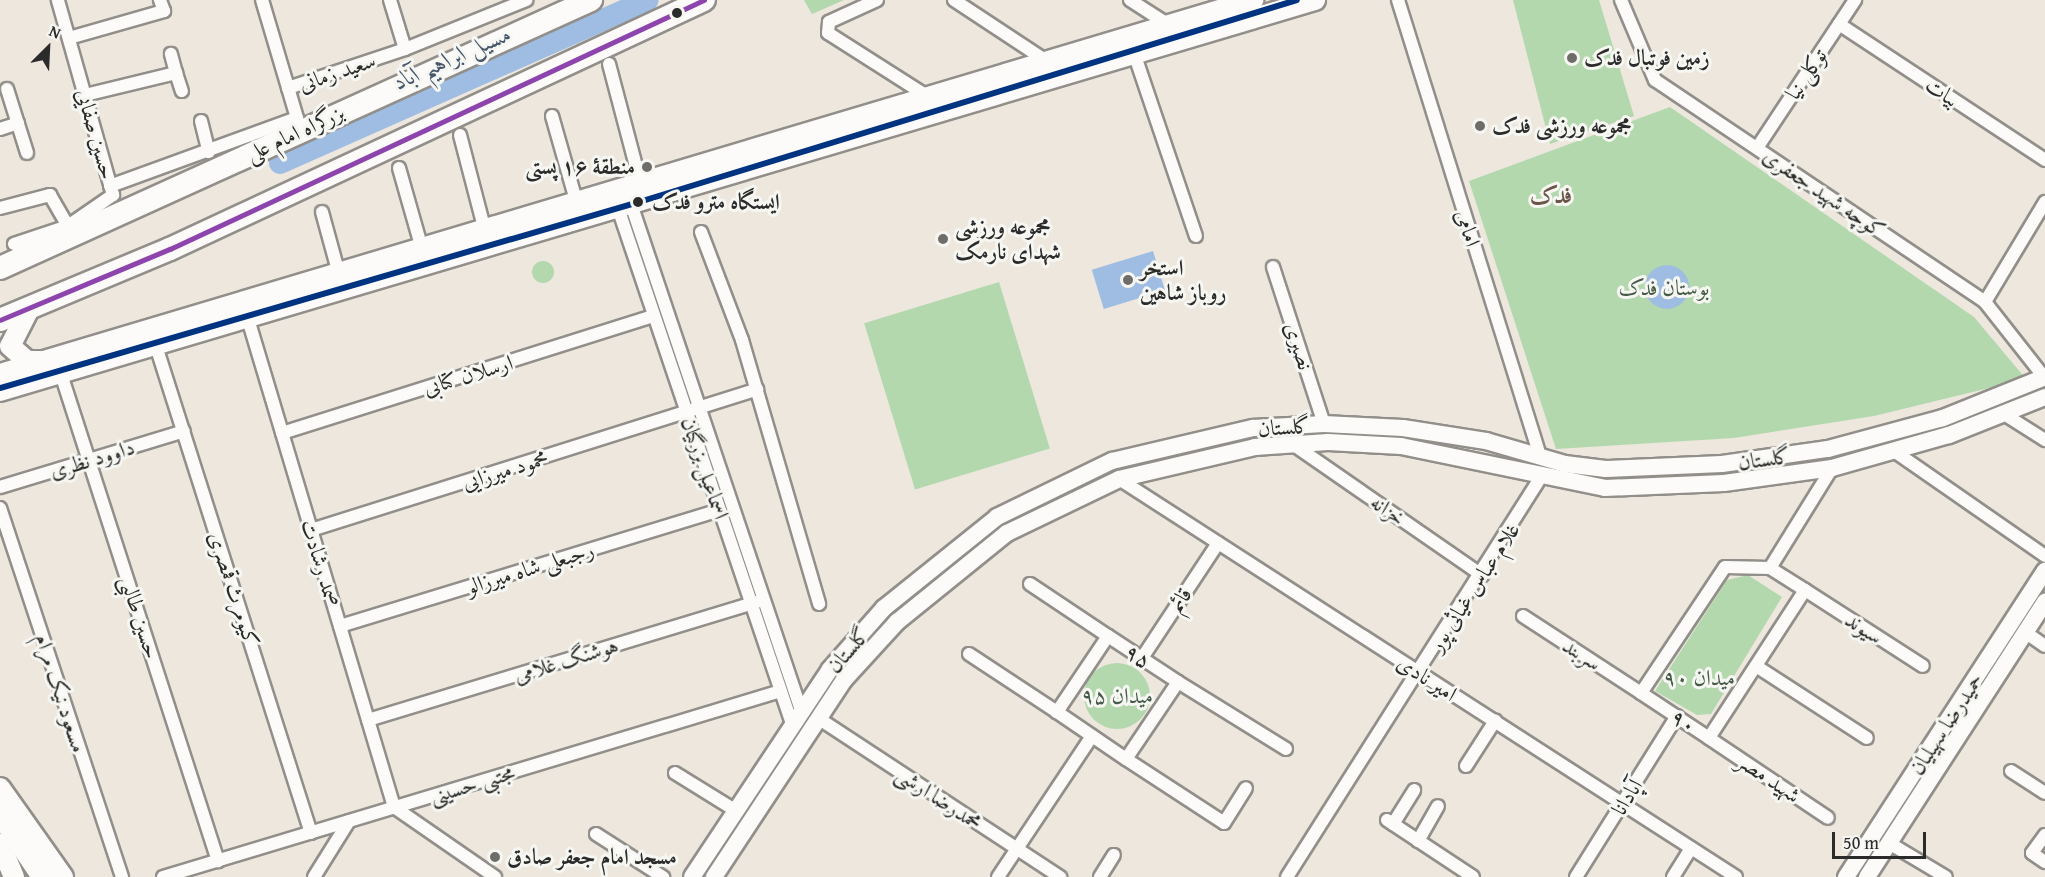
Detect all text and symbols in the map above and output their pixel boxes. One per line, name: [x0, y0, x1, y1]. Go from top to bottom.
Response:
unlabelled marker: [671, 7, 683, 19]
north arrow: [18, 18, 78, 78]
text: N: [46, 18, 65, 45]
water label: مسیل ابراهیم آباد: [389, 18, 515, 96]
street label: توکلی نیا: [1780, 44, 1832, 104]
place label: زمین فوتبال فدک: [1584, 45, 1710, 71]
street label: سعید زمانی: [295, 47, 379, 97]
marker: زمین فوتبال فدک: [1565, 51, 1579, 65]
street label: بیات: [1920, 72, 1964, 112]
street label: حسین صفایی: [70, 86, 122, 182]
street label: بزرگراه امام علی: [242, 99, 348, 167]
place label: مجموعه ورزشی فدک: [1492, 113, 1631, 139]
marker: مجموعه ورزشی فدک: [1473, 119, 1487, 133]
street label: کوچه شهید جعفری: [1758, 142, 1890, 244]
place label: منطقهٔ ۱۶ پستی: [525, 154, 635, 180]
marker: منطقهٔ ۱۶ پستی: [640, 160, 654, 174]
district label: فدک: [1530, 181, 1572, 209]
place label: ایستگاه مترو فدک: [652, 189, 780, 215]
marker: ایستگاه مترو فدک: [629, 193, 647, 211]
street label: امامی: [1450, 206, 1486, 250]
place label: مجموعه ورزشی شهدای نارمک: [955, 213, 1061, 264]
marker: مجموعه ورزشی شهدای نارمک: [936, 232, 950, 246]
place label: استخر روباز شاهین: [1140, 254, 1226, 306]
marker: استخر روباز شاهین: [1121, 273, 1135, 287]
park label: بوستان فدک: [1618, 275, 1710, 301]
street label: نصیری: [1279, 319, 1319, 373]
street label: ارسلان کتابی: [420, 349, 516, 401]
street label: گلستان: [1257, 412, 1311, 442]
street label: اسماعیل بزرگیان: [675, 414, 735, 522]
street label: داوود نظری: [46, 434, 138, 484]
street label: گلستان: [1736, 442, 1792, 476]
street label: محمود میرزایی: [459, 444, 551, 496]
street label: خزانه: [1365, 489, 1411, 531]
street label: صمد رشادت: [295, 516, 347, 610]
street label: غلام عباس غیاثی ‌پور: [1422, 518, 1526, 656]
street label: کیومرث قمصری: [203, 528, 265, 650]
street label: رجبعلی شاه میرزالو: [463, 536, 597, 600]
street label: حسین طالبی: [114, 572, 166, 662]
street label: قائم: [1162, 582, 1198, 618]
street label: سیوند: [1840, 606, 1888, 650]
street label: گلستان: [821, 621, 875, 679]
street label: مسعود نیک مرام: [29, 630, 93, 756]
street label: هوشنگ غلامی: [511, 632, 621, 688]
street label: سربند: [1558, 632, 1606, 676]
street label: ۹۵: [1120, 638, 1156, 674]
street label: امیر نادی: [1392, 649, 1462, 707]
park label: میدان ۹۰: [1663, 665, 1735, 691]
street label: حمیدرضا سهیلیان: [1903, 668, 1989, 780]
park label: میدان ۹۵: [1081, 683, 1153, 709]
street label: ۹۰: [1666, 703, 1702, 739]
street label: شهید مصر: [1733, 747, 1805, 809]
street label: مجتبی حسینی: [426, 759, 518, 809]
street label: محمدرضا ارشی: [891, 760, 987, 836]
street label: آپادانا: [1606, 774, 1648, 820]
scale bar: [1835, 820, 1930, 858]
text: 50 m: [1843, 829, 1879, 856]
place label: مسجد امام جعفر صادق: [507, 844, 677, 870]
marker: مسجد امام جعفر صادق: [488, 850, 502, 864]

